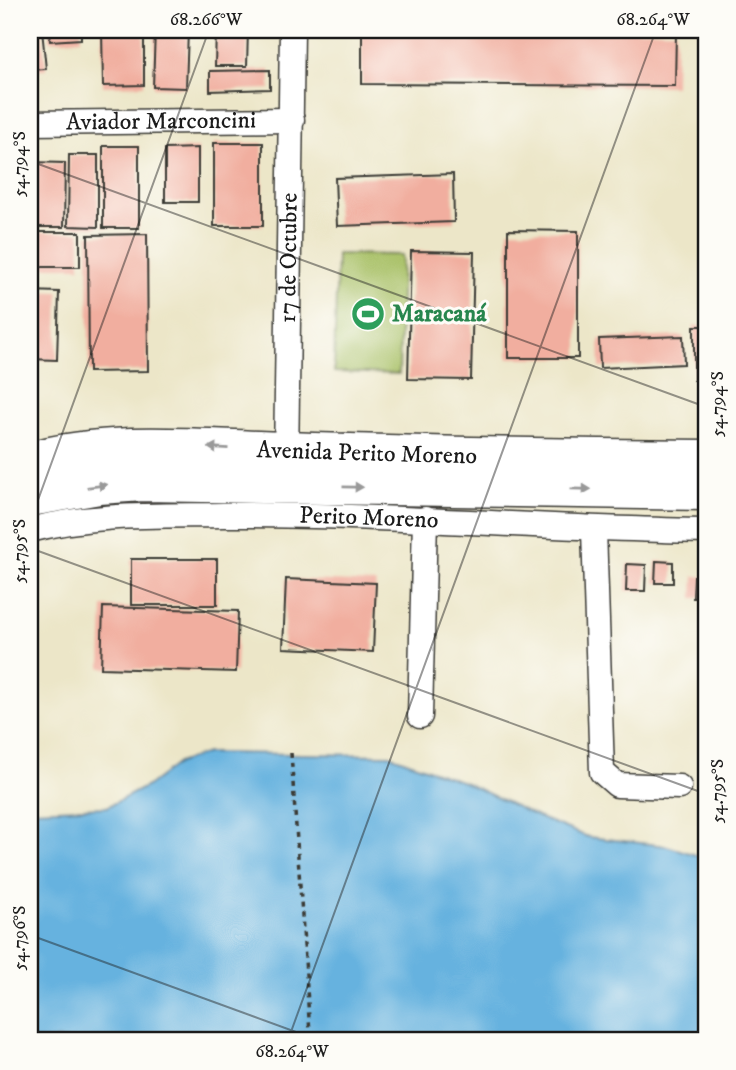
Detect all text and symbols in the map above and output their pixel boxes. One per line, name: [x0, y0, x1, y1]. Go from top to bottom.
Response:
text: 68.266°W: [170, 9, 243, 31]
text: 68.264°W: [616, 9, 690, 31]
street label: Aviador Marconcini: [66, 105, 256, 138]
text: 54.794°S: [9, 131, 31, 197]
street label: 17 de Octubre: [273, 193, 305, 323]
sports icon: Maracaná: [349, 295, 387, 333]
place label: Maracaná: [392, 299, 487, 329]
text: 54.794°S: [707, 371, 729, 437]
street label: Avenida Perito Moreno: [256, 435, 477, 471]
one-way arrow: [206, 442, 228, 453]
one-way arrow: [86, 480, 108, 491]
one-way arrow: [343, 481, 365, 493]
one-way arrow: [570, 483, 592, 495]
street label: Perito Moreno: [299, 501, 439, 536]
text: 54.795°S: [9, 519, 31, 583]
text: 54.795°S: [707, 759, 729, 823]
text: 54.796°S: [9, 905, 31, 971]
text: 68.264°W: [255, 1041, 329, 1063]

